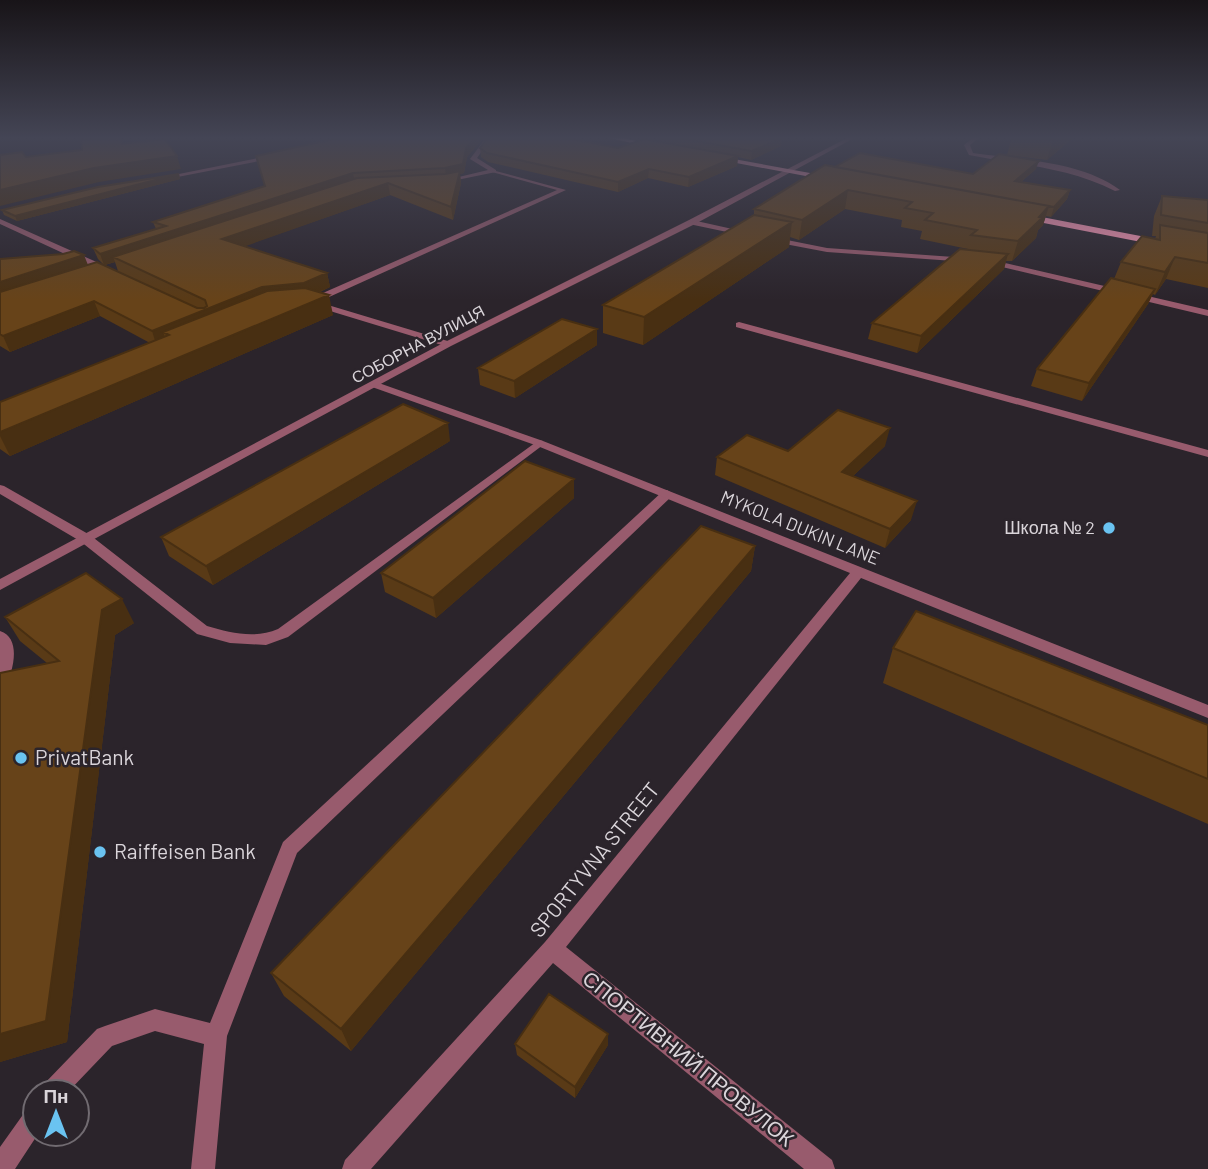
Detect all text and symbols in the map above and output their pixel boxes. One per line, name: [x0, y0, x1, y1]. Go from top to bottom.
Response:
street label: СОБОРНА ВУЛИЦЯ: [348, 301, 487, 387]
street label: MYKOLA DUKIN LANE: [718, 485, 883, 569]
place label: Школа № 2: [1004, 516, 1095, 538]
marker: Школа № 2: [1101, 520, 1117, 536]
place label: PrivatBank: [35, 744, 134, 769]
marker: PrivatBank: [13, 750, 29, 766]
street label: SPORTYVNA STREET: [524, 777, 664, 941]
place label: Raiffeisen Bank: [114, 838, 256, 863]
marker: Raiffeisen Bank: [92, 844, 108, 860]
street label: СПОРТИВНИЙ ПРОВУЛОК: [578, 965, 800, 1151]
north arrow: [21, 1078, 91, 1148]
text: Пн: [43, 1084, 69, 1107]

